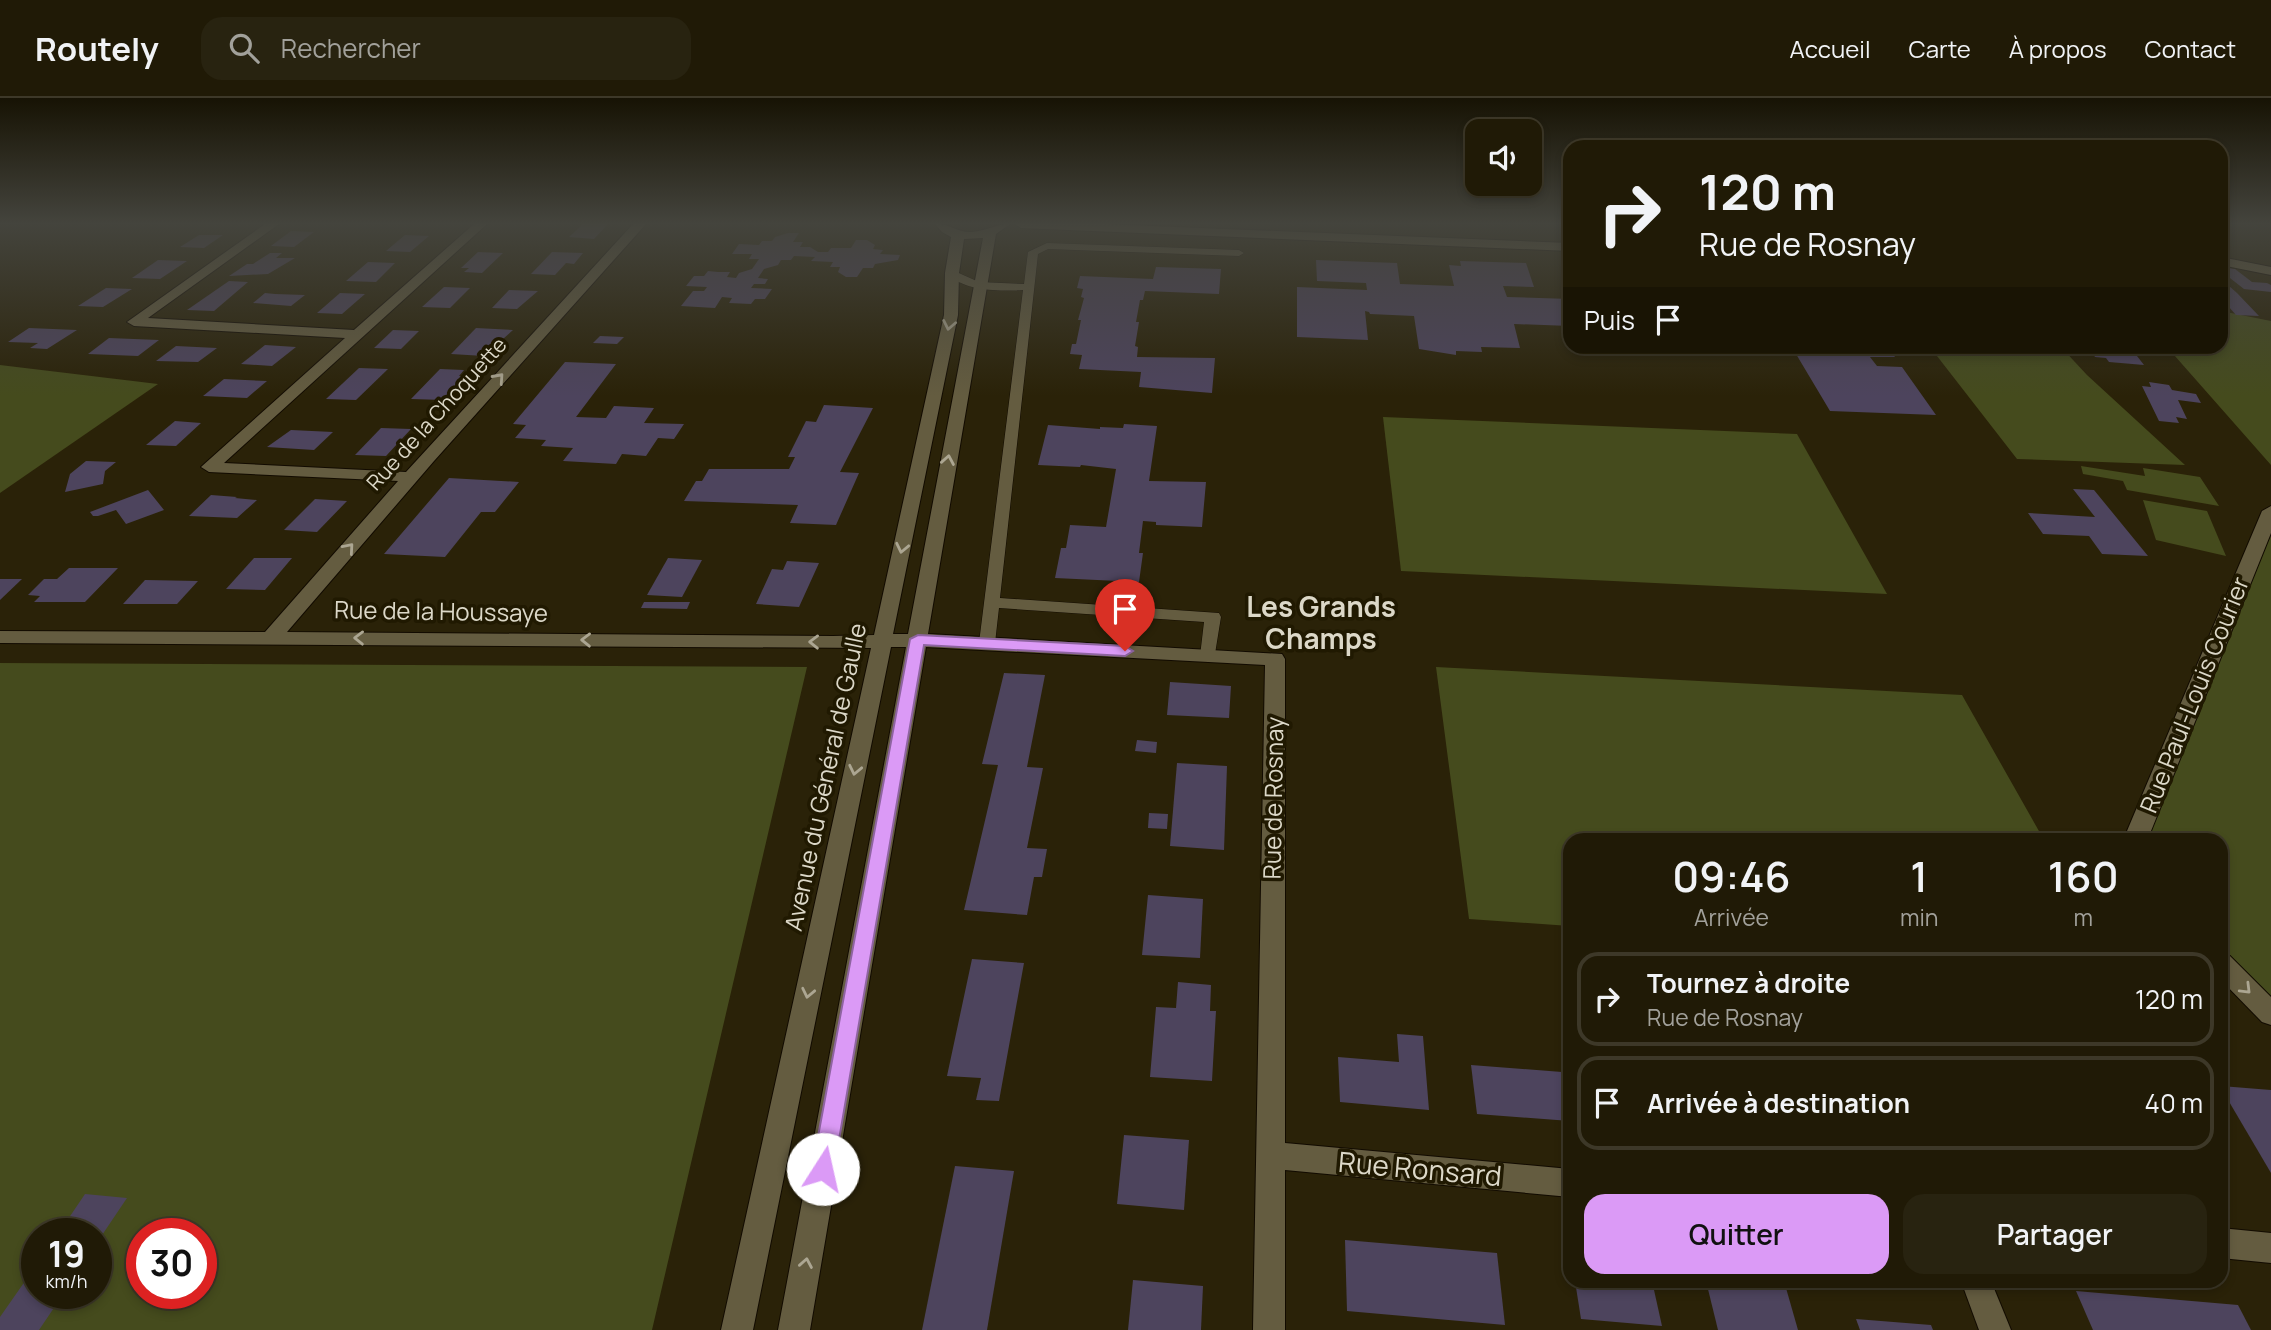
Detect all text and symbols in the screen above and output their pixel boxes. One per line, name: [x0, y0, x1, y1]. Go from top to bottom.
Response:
search box: [201, 17, 691, 80]
text: Routely: [35, 26, 159, 71]
icon: search: [225, 29, 263, 67]
text: Rechercher: [281, 30, 421, 66]
text: Accueil: [1790, 32, 1870, 65]
text: Carte: [1908, 32, 1971, 65]
text: À propos: [2009, 32, 2107, 65]
text: Contact: [2145, 32, 2236, 65]
map controls: [1465, 119, 1542, 196]
button: sound: [1465, 119, 1542, 196]
text: 120 m: [1699, 158, 1836, 225]
icon: right: [1584, 168, 1675, 259]
text: Rue de Rosnay: [1699, 222, 1916, 266]
icon: arrive: [1649, 301, 1687, 339]
text: Puis: [1584, 302, 1635, 338]
one-way arrow: [942, 319, 957, 331]
street label: Rue de la Choquette: [360, 331, 513, 496]
one-way arrow: [491, 373, 504, 386]
one-way arrow: [940, 454, 955, 466]
one-way arrow: [896, 542, 911, 554]
one-way arrow: [341, 543, 353, 556]
street label: Rue Paul-Louis Courier: [2131, 571, 2256, 817]
pin: [1095, 579, 1155, 651]
district label: Les Grands Champs: [1246, 587, 1396, 657]
icon: arrive: [1106, 590, 1144, 628]
street label: Rue de la Houssaye: [334, 592, 548, 629]
street label: Avenue du Général de Gaulle: [776, 620, 873, 934]
one-way arrow: [353, 630, 363, 646]
one-way arrow: [580, 632, 591, 648]
one-way arrow: [808, 634, 818, 650]
street label: Rue de Rosnay: [1255, 716, 1290, 880]
one-way arrow: [848, 764, 863, 776]
text: 09:46: [1672, 847, 1791, 905]
text: 1: [1910, 847, 1928, 905]
text: 160: [2048, 847, 2119, 905]
text: Arrivée: [1694, 901, 1769, 933]
text: min: [1900, 901, 1939, 933]
text: m: [2073, 901, 2093, 933]
text: Tournez à droite: [1647, 965, 1850, 1001]
icon: right: [1588, 980, 1626, 1018]
text: 120 m: [2135, 981, 2203, 1017]
one-way arrow: [2238, 981, 2250, 993]
one-way arrow: [801, 987, 816, 999]
text: Rue de Rosnay: [1647, 1001, 1803, 1033]
icon: arrive: [1588, 1084, 1626, 1122]
text: Arrivée à destination: [1647, 1085, 1910, 1121]
text: 40 m: [2145, 1085, 2203, 1121]
position arrow: [786, 1132, 860, 1206]
street label: Rue Ronsard: [1337, 1142, 1503, 1194]
button: Quitter: [1584, 1194, 1889, 1274]
button: Partager: [1903, 1194, 2207, 1274]
speed limit sign: 30: [126, 1218, 217, 1309]
text: 19: [48, 1230, 85, 1278]
one-way arrow: [798, 1257, 813, 1269]
text: km/h: [46, 1269, 87, 1293]

